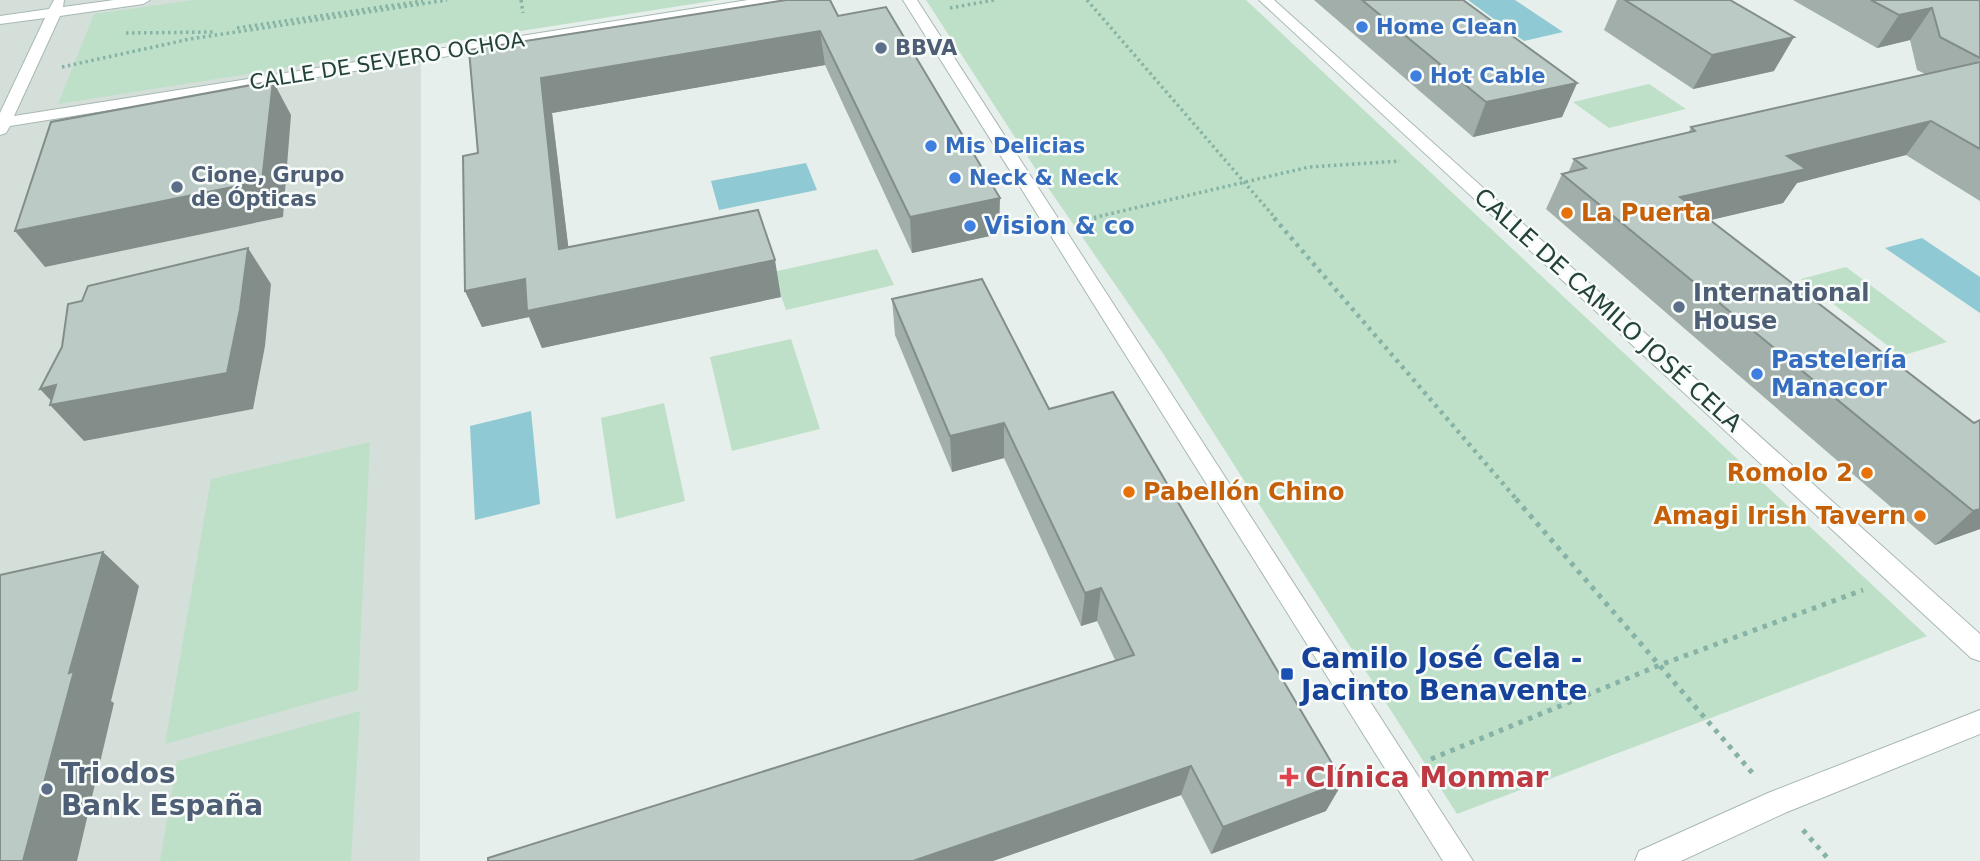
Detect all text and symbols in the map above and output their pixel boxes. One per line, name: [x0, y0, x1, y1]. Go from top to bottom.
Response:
place label: Home Clean: [1376, 15, 1517, 39]
marker: Home Clean: [1354, 19, 1370, 35]
street label: CALLE DE SEVERO OCHOA: [248, 27, 527, 95]
place label: BBVA: [895, 36, 958, 60]
marker: BBVA: [873, 40, 889, 56]
place label: Hot Cable: [1430, 64, 1545, 88]
marker: Hot Cable: [1408, 68, 1424, 84]
place label: Mis Delicias: [945, 134, 1085, 158]
marker: Mis Delicias: [923, 138, 939, 154]
place label: Cione, Grupo de Ópticas: [191, 163, 345, 211]
place label: Neck & Neck: [969, 166, 1119, 190]
marker: Neck & Neck: [947, 170, 963, 186]
marker: Cione, Grupo de Ópticas: [169, 179, 185, 195]
street label: CALLE DE CAMILO JOSÉ CELA: [1468, 182, 1749, 438]
place label: La Puerta: [1581, 199, 1711, 227]
marker: La Puerta: [1559, 205, 1575, 221]
place label: Vision & co: [984, 212, 1135, 240]
marker: Vision & co: [962, 218, 978, 234]
place label: International House: [1693, 279, 1870, 335]
marker: International House: [1671, 299, 1687, 315]
place label: Pastelería Manacor: [1771, 346, 1907, 402]
marker: Pastelería Manacor: [1749, 366, 1765, 382]
place label: Romolo 2: [1727, 459, 1853, 487]
marker: Romolo 2: [1859, 465, 1875, 481]
place label: Pabellón Chino: [1143, 478, 1344, 506]
marker: Pabellón Chino: [1121, 484, 1137, 500]
place label: Amagi Irish Tavern: [1653, 502, 1906, 530]
marker: Amagi Irish Tavern: [1912, 508, 1928, 524]
place label: Camilo José Cela - Jacinto Benavente: [1299, 642, 1588, 707]
marker: Camilo José Cela - Jacinto Benavente: [1279, 666, 1295, 682]
place label: Triodos Bank España: [61, 757, 263, 822]
place label: Clínica Monmar: [1305, 761, 1549, 794]
marker: Clínica Monmar: [1279, 767, 1299, 787]
marker: Triodos Bank España: [39, 781, 55, 797]

